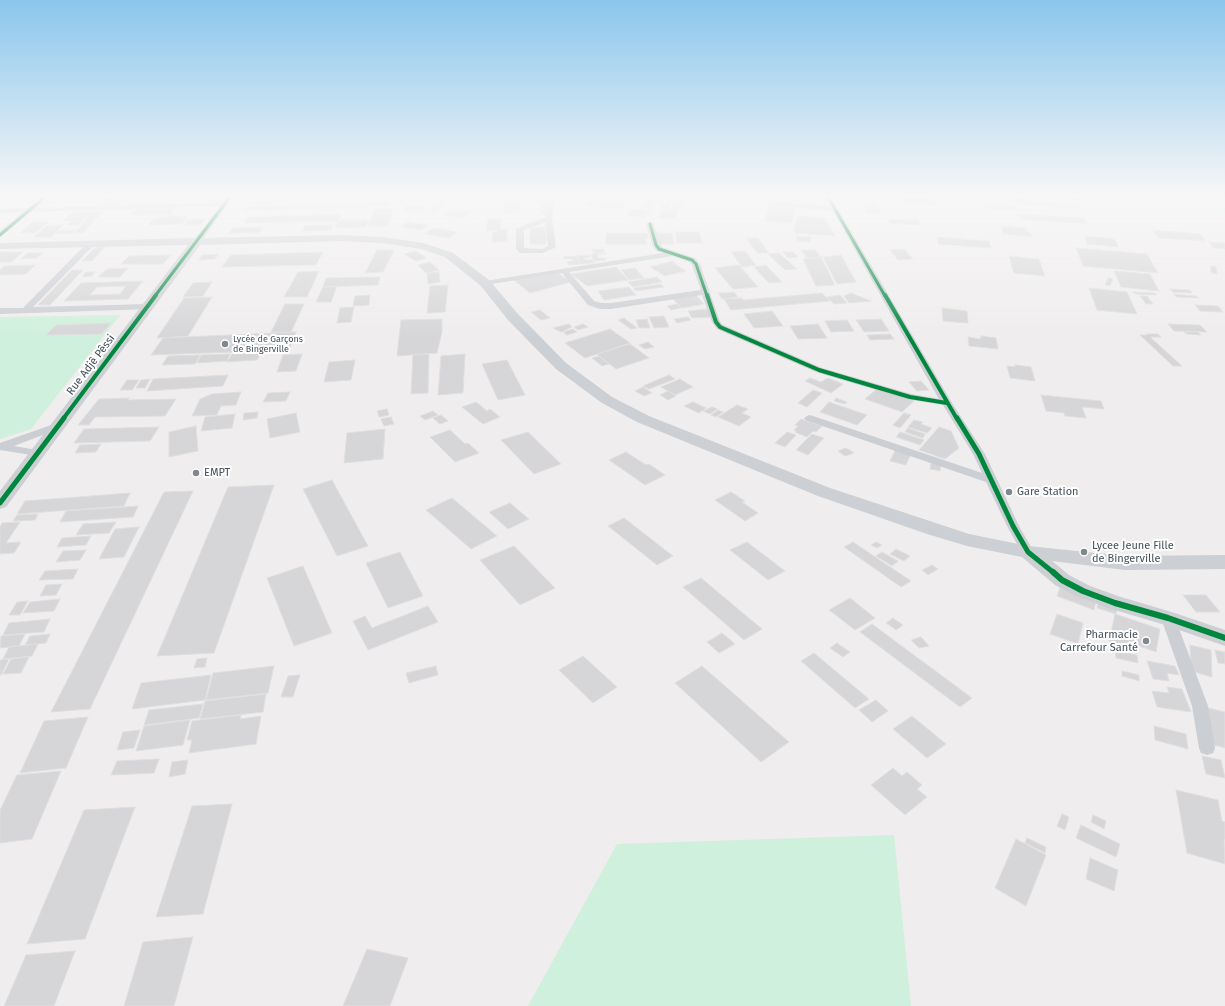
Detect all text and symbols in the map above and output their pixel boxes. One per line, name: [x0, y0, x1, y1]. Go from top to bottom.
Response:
street label: Rue Adjê Pêssi: [64, 332, 118, 398]
place label: Lycée de Garçons de Bingerville: [233, 334, 303, 355]
marker: Lycée de Garçons de Bingerville: [220, 339, 230, 349]
place label: EMPT: [204, 466, 230, 480]
marker: EMPT: [191, 468, 201, 478]
place label: Gare Station: [1017, 485, 1079, 499]
marker: Gare Station: [1004, 487, 1014, 497]
place label: Lycee Jeune Fille de Bingerville: [1092, 539, 1174, 565]
marker: Lycee Jeune Fille de Bingerville: [1079, 547, 1089, 557]
place label: Pharmacie Carrefour Santé: [1060, 628, 1138, 654]
marker: Pharmacie Carrefour Santé: [1141, 636, 1151, 646]

